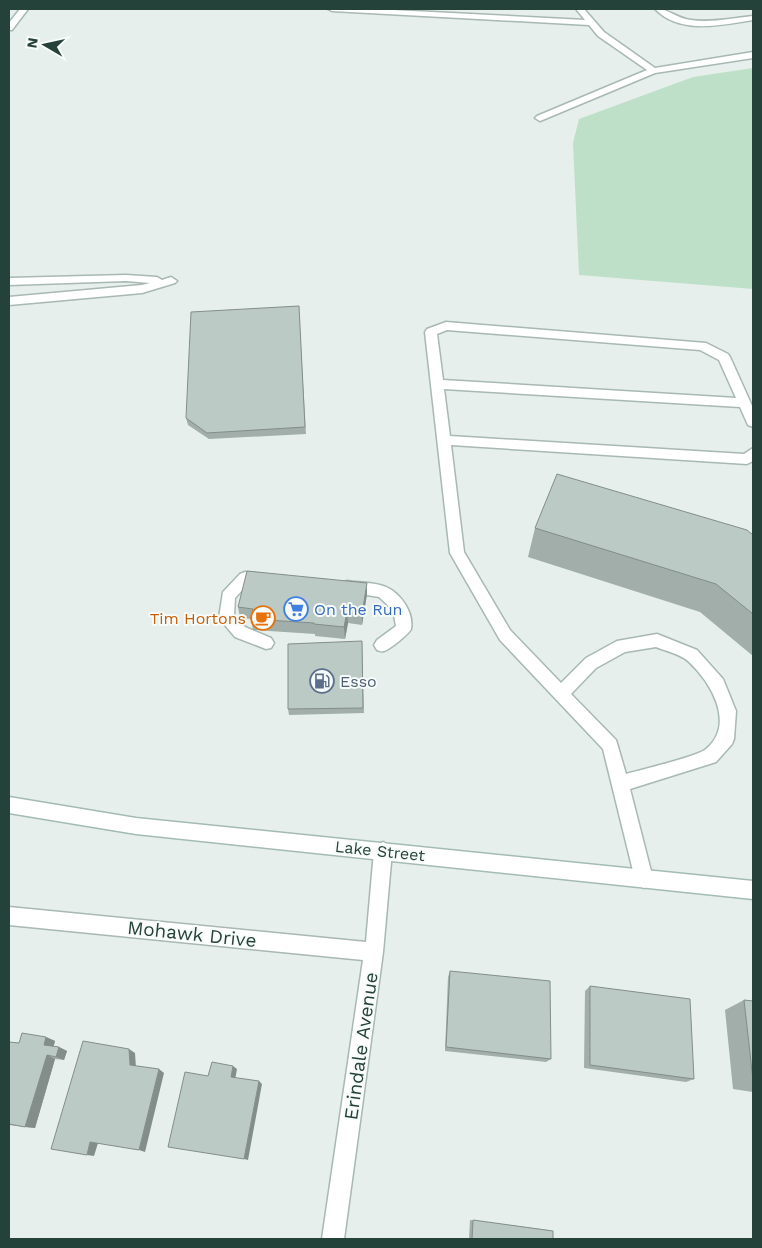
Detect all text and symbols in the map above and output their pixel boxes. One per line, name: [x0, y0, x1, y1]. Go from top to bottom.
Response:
north arrow: [20, 20, 70, 70]
text: N: [23, 37, 41, 49]
supermarket icon: On the Run: [283, 596, 309, 622]
place label: On the Run: [314, 600, 402, 619]
cafe icon: Tim Hortons: [250, 605, 276, 631]
place label: Tim Hortons: [150, 609, 246, 628]
fuel station icon: Esso: [309, 668, 335, 694]
place label: Esso: [340, 672, 377, 691]
street label: Lake Street: [334, 837, 426, 865]
street label: Mohawk Drive: [126, 916, 258, 952]
street label: Erindale Avenue: [339, 971, 383, 1121]

